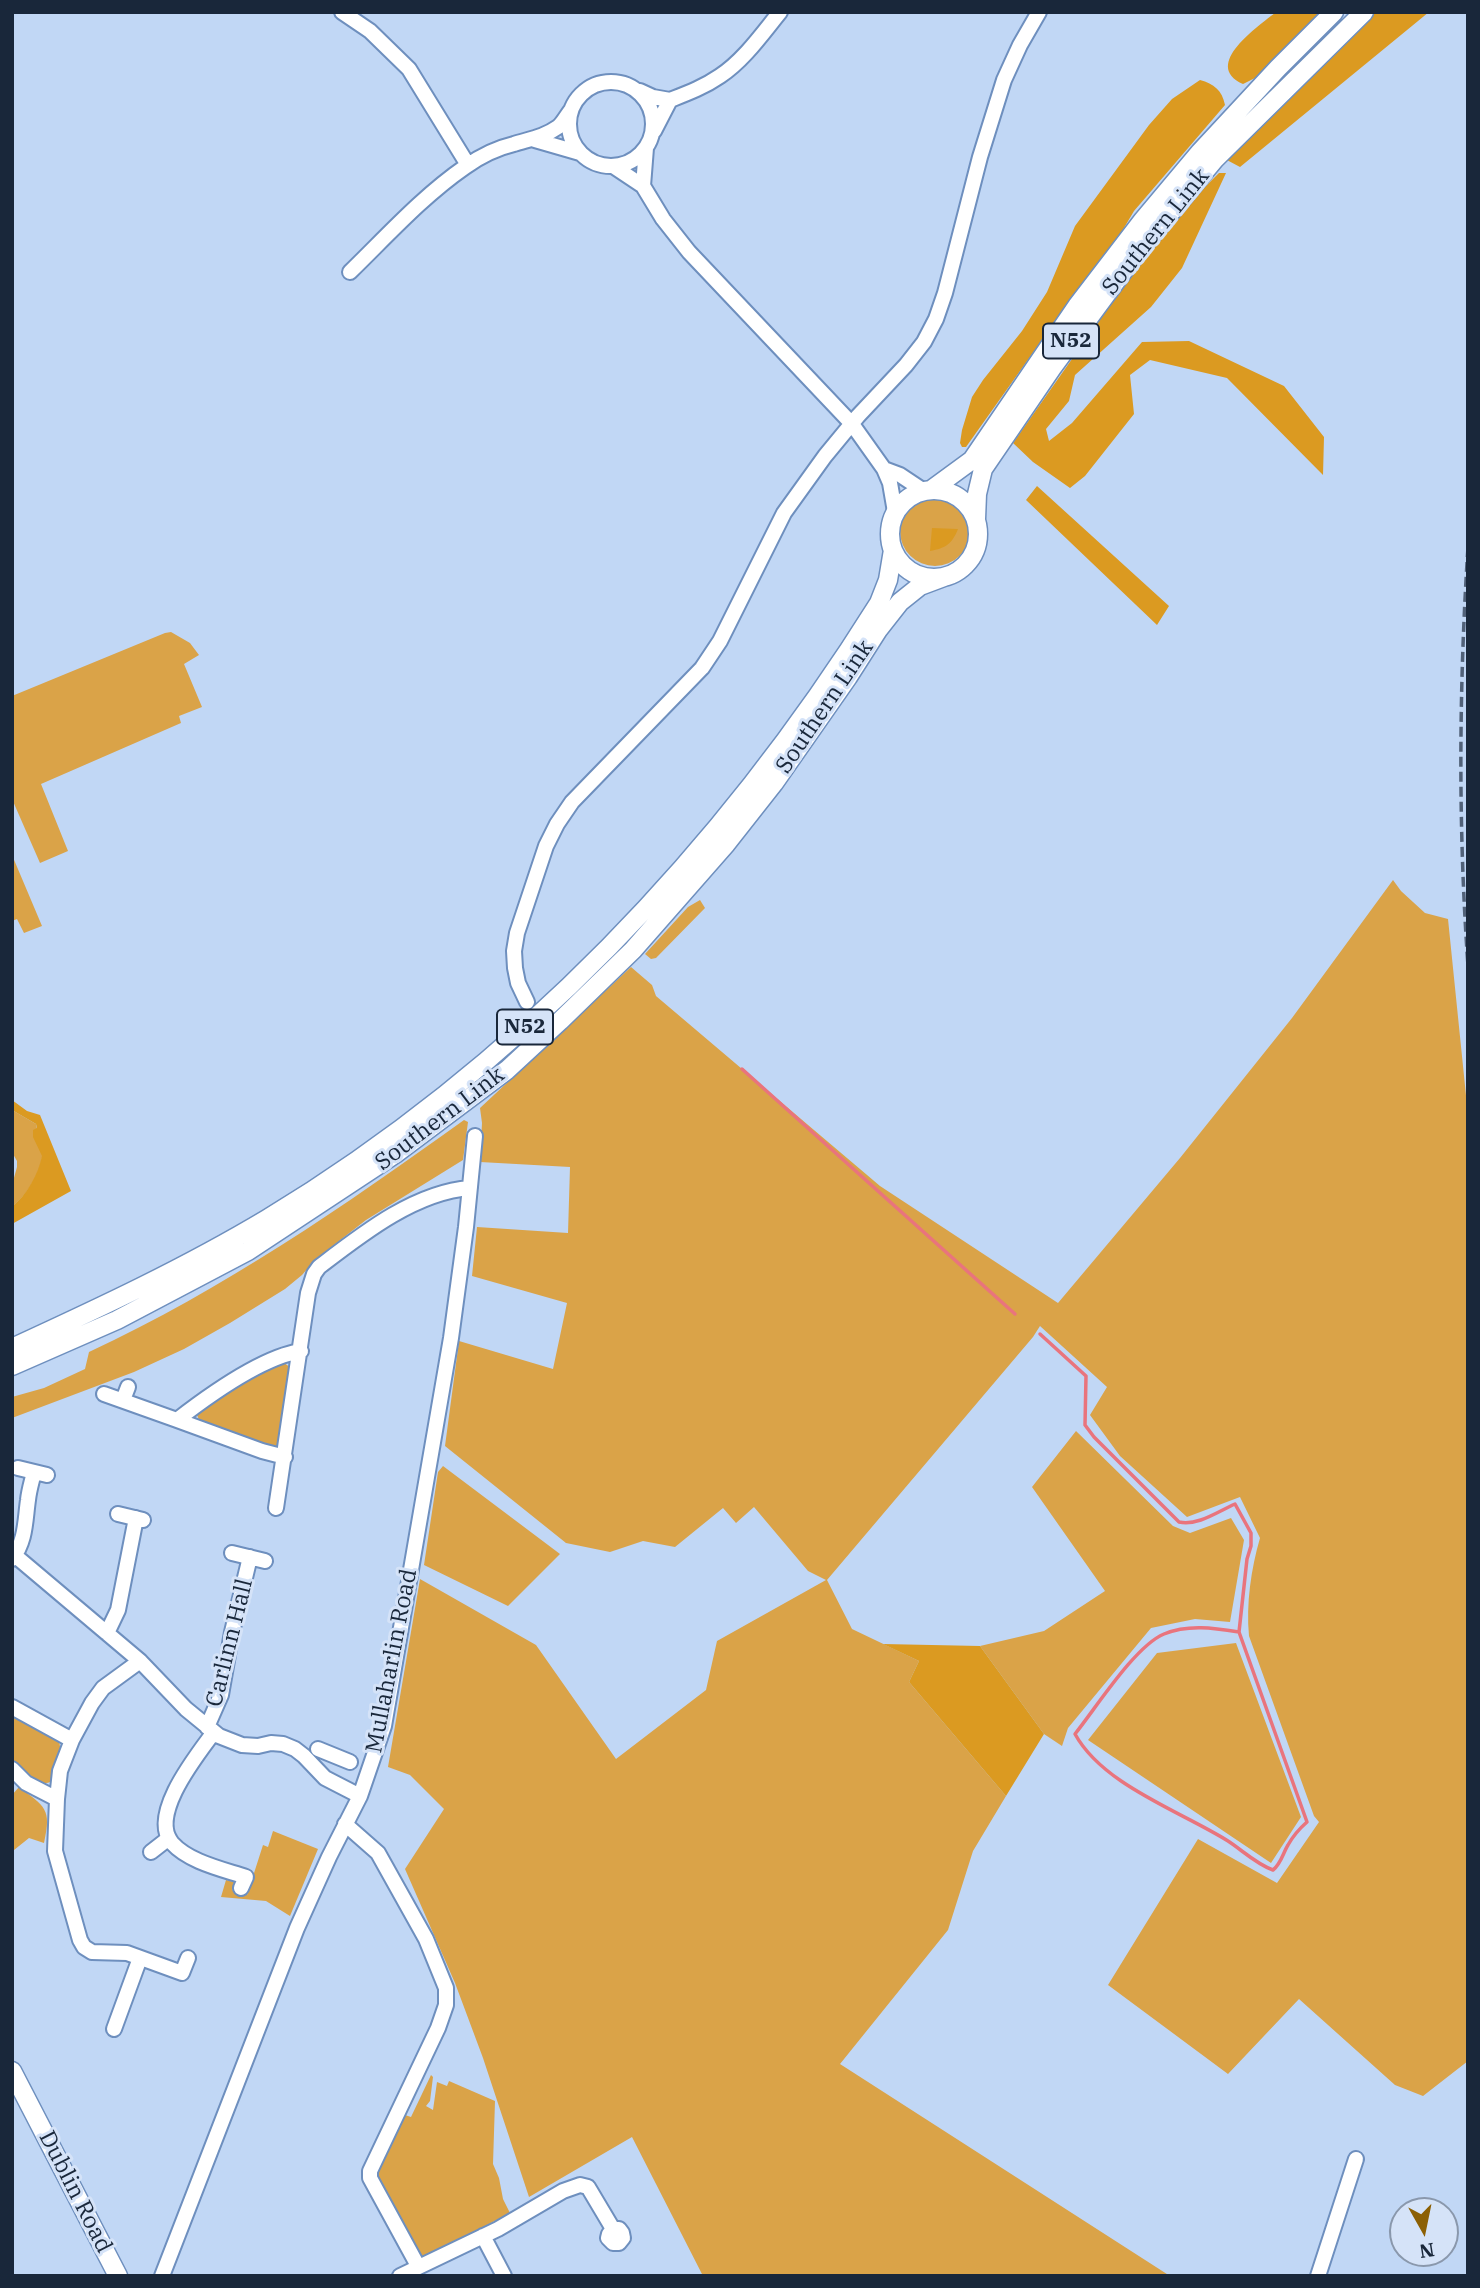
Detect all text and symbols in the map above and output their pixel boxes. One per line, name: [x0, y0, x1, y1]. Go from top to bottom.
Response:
street label: Southern Link: [1097, 163, 1215, 301]
road number: N52: [1043, 324, 1099, 358]
street label: Southern Link: [770, 635, 880, 779]
road number: N52: [497, 1010, 553, 1044]
street label: Southern Link: [370, 1061, 510, 1177]
street label: Mullaharlin Road: [361, 1567, 423, 1755]
street label: Carlinn Hall: [201, 1576, 259, 1710]
street label: Dublin Road: [32, 2126, 118, 2258]
north arrow: [1389, 2197, 1459, 2267]
text: N: [1418, 2238, 1436, 2264]

